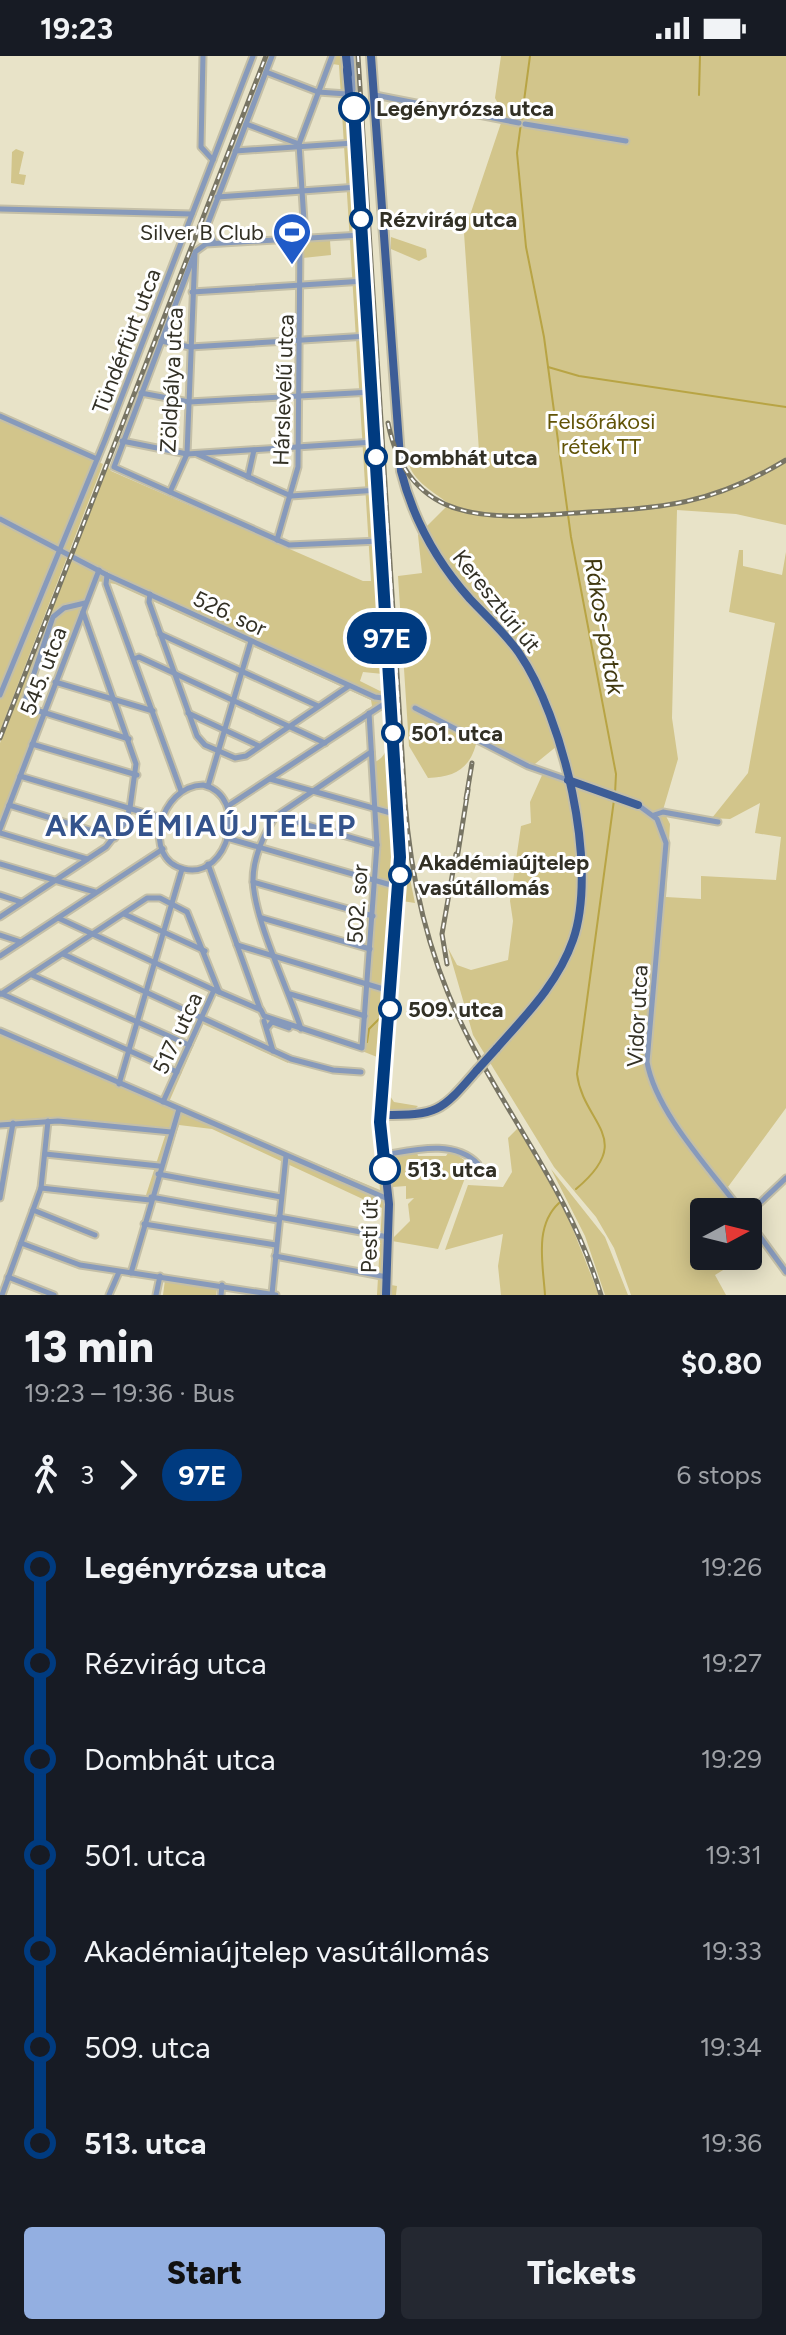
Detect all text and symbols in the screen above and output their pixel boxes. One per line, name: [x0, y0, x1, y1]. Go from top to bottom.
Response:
text: 19:23: [40, 10, 113, 47]
marker: Legényrózsa utca: [339, 93, 369, 123]
place label: Legényrózsa utca: [376, 95, 554, 122]
place label: Rézvirág utca: [379, 206, 517, 233]
marker: Rézvirág utca: [350, 208, 372, 230]
sports icon: Silver B Club: [271, 211, 313, 266]
place label: Silver B Club: [140, 219, 264, 246]
street label: Tündérfürt utca: [86, 265, 167, 418]
street label: Zöldpálya utca: [154, 307, 189, 453]
street label: Hárslevelű utca: [267, 314, 300, 466]
park label: Felsőrákosi rétek TT: [547, 408, 655, 460]
place label: Dombhát utca: [394, 444, 538, 471]
marker: Dombhát utca: [365, 446, 387, 468]
street label: Keresztúri út: [447, 544, 546, 658]
water label: Rákos-patak: [578, 555, 631, 698]
street label: 526. sor: [189, 585, 271, 642]
line badge: 97E: [341, 612, 433, 664]
text: 97E: [363, 621, 411, 655]
street label: 545. utca: [14, 623, 73, 719]
place label: 501. utca: [411, 720, 503, 747]
marker: 501. utca: [382, 722, 404, 744]
district label: AKADÉMIAÚJTELEP: [45, 807, 357, 844]
place label: Akadémiaújtelep vasútállomás: [418, 849, 589, 901]
street label: 502. sor: [341, 863, 374, 945]
marker: Akadémiaújtelep vasútállomás: [389, 864, 411, 886]
street label: Vidor utca: [621, 964, 654, 1068]
street label: 517. utca: [147, 988, 208, 1078]
place label: 509. utca: [408, 996, 503, 1023]
marker: 509. utca: [379, 998, 401, 1020]
marker: 513. utca: [370, 1154, 400, 1184]
place label: 513. utca: [407, 1156, 497, 1183]
north arrow: [690, 1198, 762, 1270]
map controls: [690, 1198, 762, 1270]
street label: Pesti út: [355, 1199, 384, 1273]
text: 13 min: [24, 1320, 154, 1373]
text: $0.80: [681, 1345, 762, 1382]
text: 19:23 – 19:36 · Bus: [24, 1377, 235, 1409]
icon: walk: [24, 1453, 68, 1497]
icon: forward: [106, 1453, 150, 1497]
text: 97E: [178, 1458, 226, 1492]
text: 3: [80, 1459, 94, 1491]
text: 6 stops: [676, 1459, 762, 1491]
text: Legényrózsa utca: [84, 1549, 327, 1586]
text: 19:26: [701, 1551, 762, 1583]
text: Rézvirág utca: [84, 1645, 266, 1682]
text: 19:27: [701, 1647, 762, 1679]
text: Dombhát utca: [84, 1741, 275, 1778]
text: 19:29: [701, 1743, 762, 1775]
text: 501. utca: [84, 1837, 206, 1874]
text: 19:31: [705, 1839, 762, 1871]
text: Akadémiaújtelep vasútállomás: [84, 1933, 489, 1970]
text: 19:33: [702, 1935, 762, 1967]
text: 509. utca: [84, 2029, 211, 2066]
text: 19:34: [700, 2031, 762, 2063]
text: 513. utca: [84, 2125, 207, 2162]
text: 19:36: [701, 2127, 762, 2159]
button: Start: [24, 2227, 385, 2319]
button: Tickets: [401, 2227, 762, 2319]

